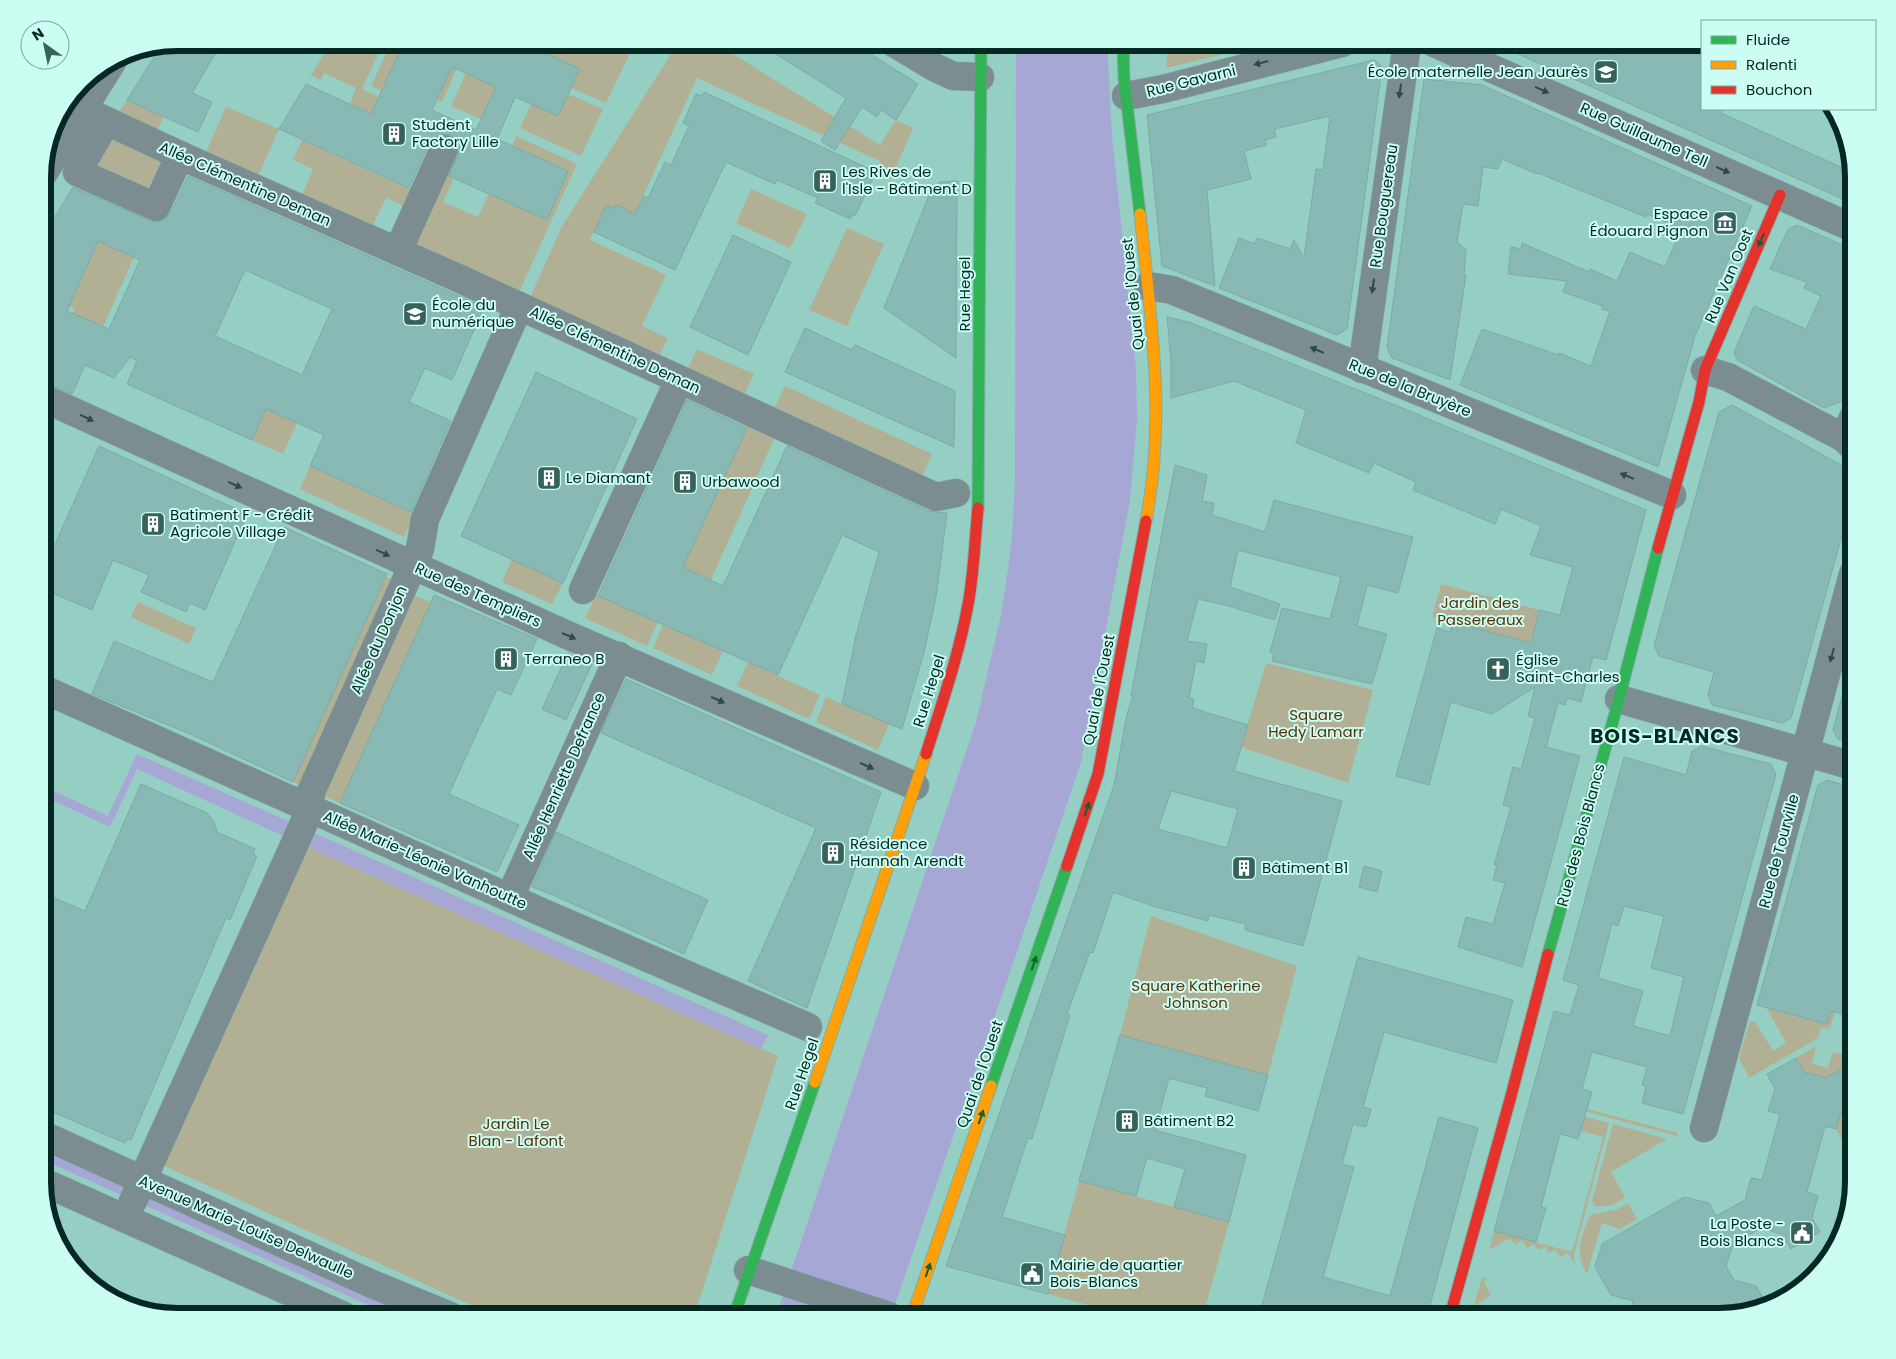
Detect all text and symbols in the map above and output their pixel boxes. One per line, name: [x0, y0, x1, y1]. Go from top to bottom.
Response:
north arrow: [20, 20, 70, 70]
legend: [1701, 20, 1876, 110]
text: N: [28, 23, 48, 45]
text: Fluide: [1746, 29, 1790, 50]
text: Ralenti: [1746, 54, 1797, 75]
street label: Rue Gavarni: [1144, 59, 1238, 102]
school or university icon: École maternelle Jean Jaurès: [1593, 59, 1619, 85]
one-way arrow: [1254, 60, 1269, 68]
place label: École maternelle Jean Jaurès: [1368, 61, 1588, 82]
text: Bouchon: [1746, 79, 1812, 100]
one-way arrow: [1396, 83, 1404, 99]
one-way arrow: [1535, 87, 1549, 95]
street label: Rue Guillaume Tell: [1577, 97, 1711, 172]
place label: Student Factory Lille: [412, 114, 499, 152]
building icon: Student Factory Lille: [381, 121, 407, 147]
street label: Allée Clémentine Deman: [156, 136, 335, 231]
street label: Rue Bouguereau: [1364, 143, 1403, 269]
place label: Les Rives de l'Isle - Bâtiment D: [842, 161, 972, 199]
one-way arrow: [1716, 167, 1730, 175]
building icon: Les Rives de l'Isle - Bâtiment D: [812, 168, 838, 194]
place label: Espace Édouard Pignon: [1590, 203, 1708, 241]
museum icon: Espace Édouard Pignon: [1712, 210, 1738, 236]
street label: Rue Van Oost: [1699, 225, 1758, 326]
one-way arrow: [1756, 233, 1764, 247]
street label: Quai de l'Ouest: [1116, 237, 1149, 351]
street label: Rue Hegel: [954, 257, 975, 331]
one-way arrow: [1369, 279, 1377, 295]
place label: École du numérique: [432, 294, 514, 332]
school or university icon: École du numérique: [402, 301, 428, 327]
street label: Allée Clémentine Deman: [526, 301, 704, 398]
one-way arrow: [1309, 346, 1324, 354]
street label: Rue de la Bruyère: [1346, 353, 1475, 422]
one-way arrow: [80, 414, 94, 422]
building icon: Le Diamant: [536, 465, 562, 491]
place label: Le Diamant: [566, 467, 651, 488]
building icon: Urbawood: [672, 469, 698, 495]
place label: Urbawood: [702, 471, 780, 492]
one-way arrow: [1619, 472, 1634, 480]
one-way arrow: [228, 481, 242, 489]
place label: Batiment F - Crédit Agricole Village: [170, 504, 312, 542]
building icon: Batiment F - Crédit Agricole Village: [140, 511, 166, 537]
one-way arrow: [376, 549, 390, 557]
street label: Rue des Templiers: [412, 557, 545, 632]
street label: Allée du Donjon: [345, 582, 412, 697]
park label: Jardin des Passereaux: [1437, 592, 1523, 630]
one-way arrow: [562, 632, 576, 640]
street label: Quai de l'Ouest: [1077, 633, 1120, 747]
building icon: Terraneo B: [493, 646, 519, 672]
one-way arrow: [1827, 647, 1835, 662]
place label: Terraneo B: [524, 648, 604, 669]
place label: Église Saint-Charles: [1516, 649, 1620, 687]
street label: Rue Hegel: [908, 652, 950, 730]
church icon: Église Saint-Charles: [1485, 656, 1511, 682]
street label: Allée Henriette Defrance: [517, 689, 610, 863]
one-way arrow: [711, 697, 725, 705]
park label: Square Hedy Lamarr: [1268, 704, 1364, 742]
district label: BOIS-BLANCS: [1590, 722, 1740, 750]
street label: Rue des Bois Blancs: [1551, 761, 1610, 909]
one-way arrow: [860, 762, 874, 770]
street label: Rue de Tourville: [1753, 792, 1804, 910]
one-way arrow: [1084, 802, 1091, 817]
street label: Allée Marie-Léonie Vanhoutte: [320, 805, 530, 914]
place label: Résidence Hannah Arendt: [850, 833, 964, 871]
building icon: Résidence Hannah Arendt: [820, 840, 846, 866]
building icon: Bâtiment B1: [1231, 855, 1257, 881]
place label: Bâtiment B1: [1262, 857, 1348, 878]
one-way arrow: [1030, 955, 1038, 970]
park label: Square Katherine Johnson: [1131, 975, 1261, 1013]
street label: Quai de l'Ouest: [951, 1017, 1008, 1131]
street label: Rue Hegel: [779, 1035, 824, 1113]
building icon: Bâtiment B2: [1114, 1108, 1140, 1134]
one-way arrow: [978, 1109, 985, 1124]
place label: Bâtiment B2: [1144, 1110, 1234, 1131]
park label: Jardin Le Blan - Lafont: [468, 1113, 564, 1151]
street label: Avenue Marie-Louise Delwaulle: [135, 1170, 357, 1284]
place label: La Poste - Bois Blancs: [1700, 1213, 1784, 1251]
public building icon: La Poste - Bois Blancs: [1789, 1220, 1815, 1246]
place label: Mairie de quartier Bois-Blancs: [1050, 1254, 1183, 1292]
public building icon: Mairie de quartier Bois-Blancs: [1019, 1261, 1045, 1287]
one-way arrow: [925, 1263, 933, 1278]

